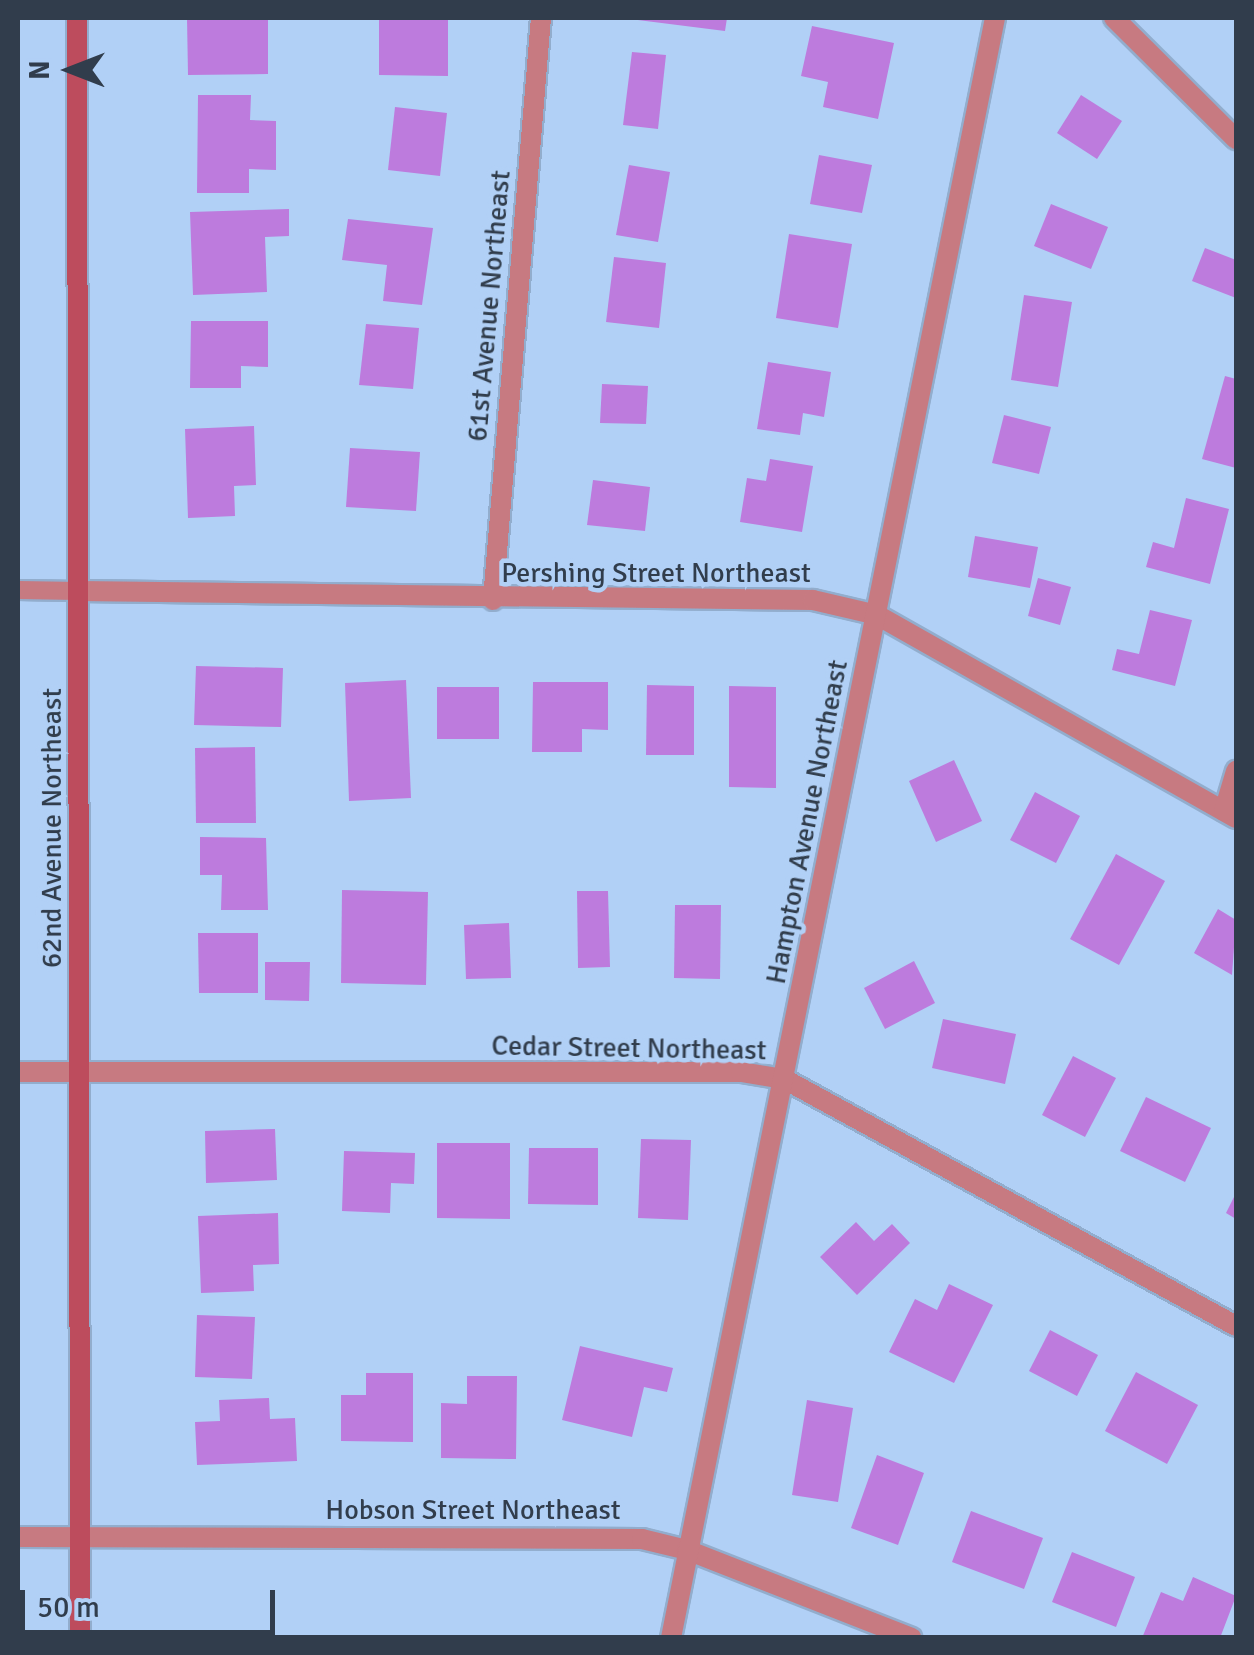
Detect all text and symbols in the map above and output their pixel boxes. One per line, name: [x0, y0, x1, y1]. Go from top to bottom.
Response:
north arrow: [20, 20, 120, 120]
text: N: [23, 60, 57, 80]
street label: 61st Avenue Northeast: [460, 169, 518, 443]
street label: Pershing Street Northeast: [501, 556, 811, 590]
street label: Hampton Avenue Northeast: [759, 657, 855, 987]
street label: 62nd Avenue Northeast: [35, 688, 69, 968]
street label: Cedar Street Northeast: [491, 1029, 767, 1067]
street label: Hobson Street Northeast: [325, 1493, 621, 1527]
scale bar: [25, 1570, 280, 1632]
text: 50 m: [37, 1589, 100, 1626]

